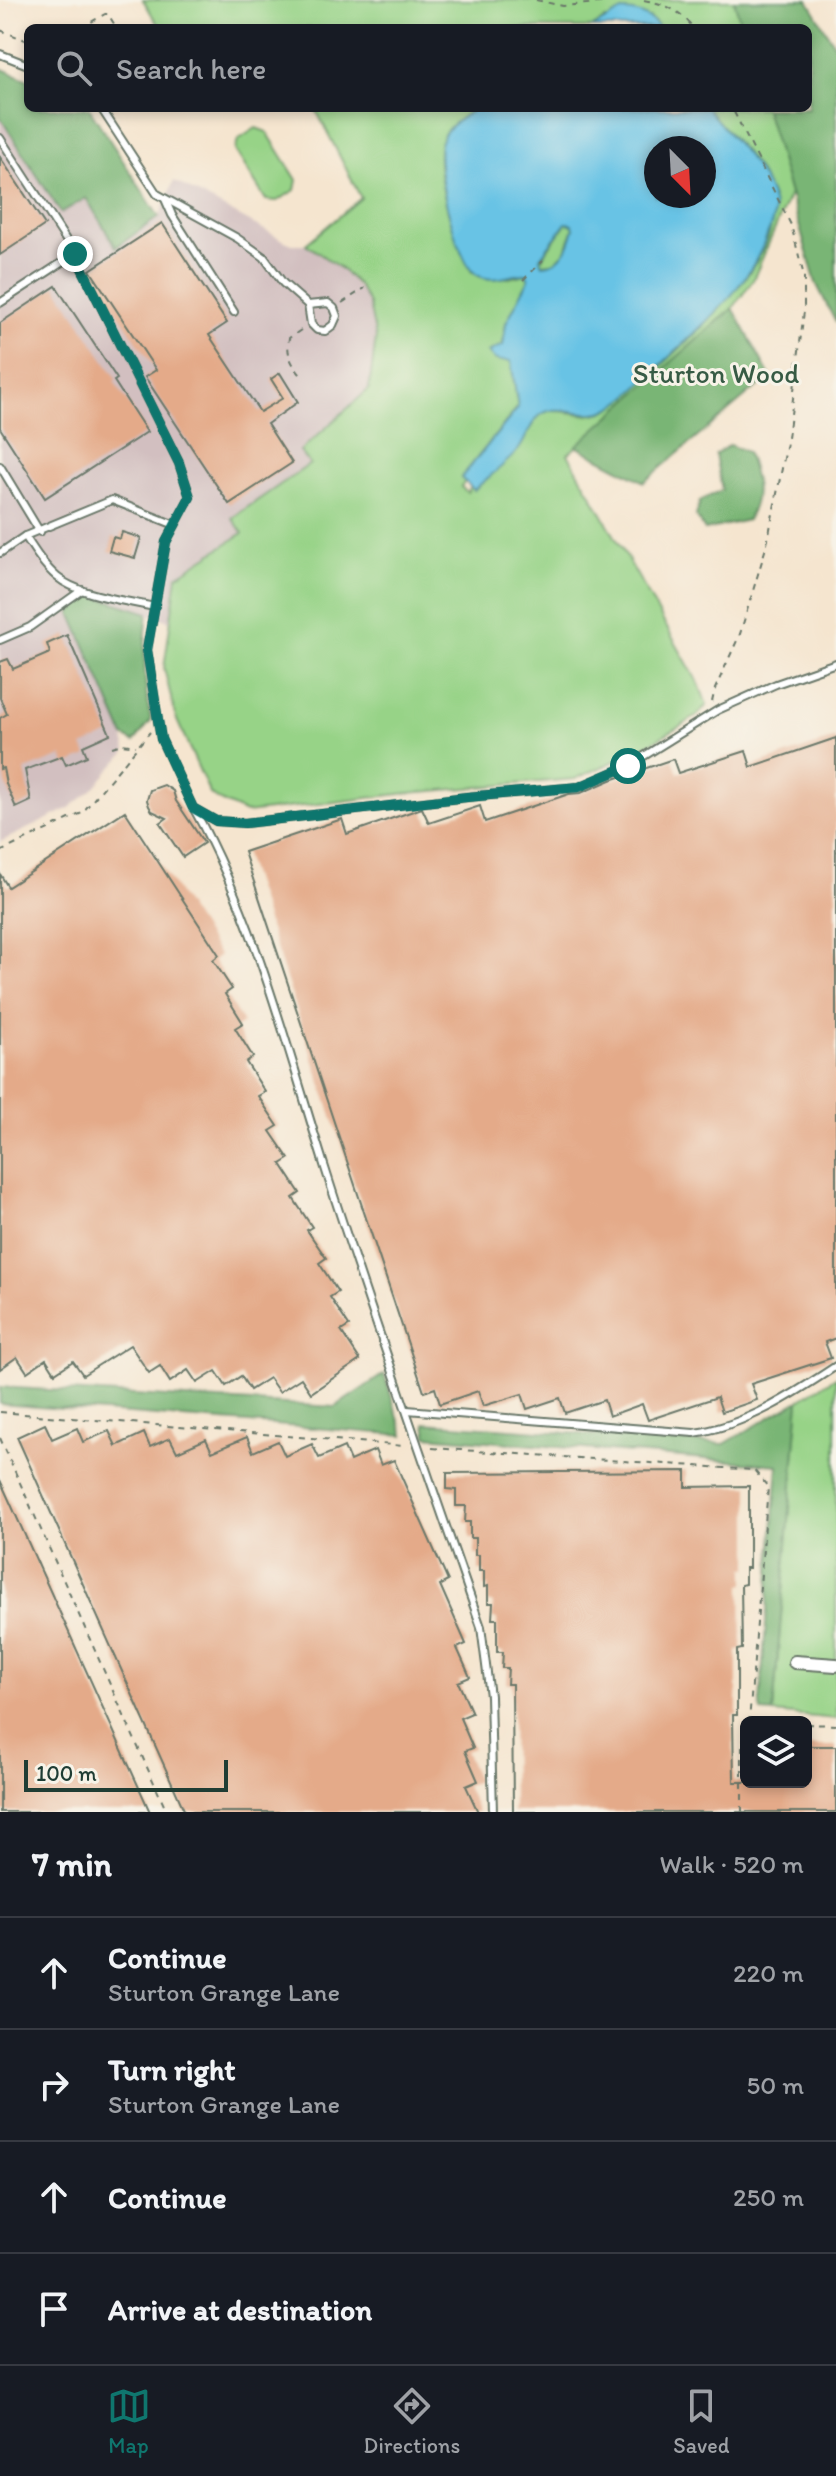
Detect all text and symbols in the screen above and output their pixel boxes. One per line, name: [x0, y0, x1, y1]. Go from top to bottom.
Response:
search box: [24, 24, 812, 112]
icon: search: [52, 46, 96, 90]
text: Search here: [116, 50, 266, 87]
north arrow: [644, 136, 716, 208]
route end: [57, 236, 93, 272]
park label: Sturton Wood: [633, 356, 799, 390]
route start: [610, 748, 646, 784]
map controls: [740, 1716, 812, 1788]
button: layers: [740, 1716, 812, 1788]
scale bar: [24, 1756, 228, 1792]
text: 100 m: [36, 1760, 97, 1787]
text: 7 min: [32, 1844, 112, 1885]
text: Walk · 520 m: [660, 1848, 804, 1880]
text: Continue: [108, 1939, 227, 1976]
icon: ahead: [32, 1951, 76, 1995]
text: 220 m: [733, 1957, 804, 1989]
text: Sturton Grange Lane: [108, 1976, 340, 2008]
text: Turn right: [108, 2051, 236, 2088]
icon: right: [32, 2063, 76, 2107]
text: 50 m: [747, 2069, 804, 2101]
text: Sturton Grange Lane: [108, 2088, 340, 2120]
icon: ahead: [32, 2175, 76, 2219]
text: Continue: [108, 2179, 227, 2216]
text: 250 m: [733, 2181, 804, 2213]
icon: arrive: [32, 2287, 76, 2331]
text: Arrive at destination: [108, 2291, 372, 2328]
tab: Map: [107, 2384, 151, 2459]
tab: Directions: [364, 2384, 460, 2459]
tab: Saved: [673, 2384, 729, 2459]

